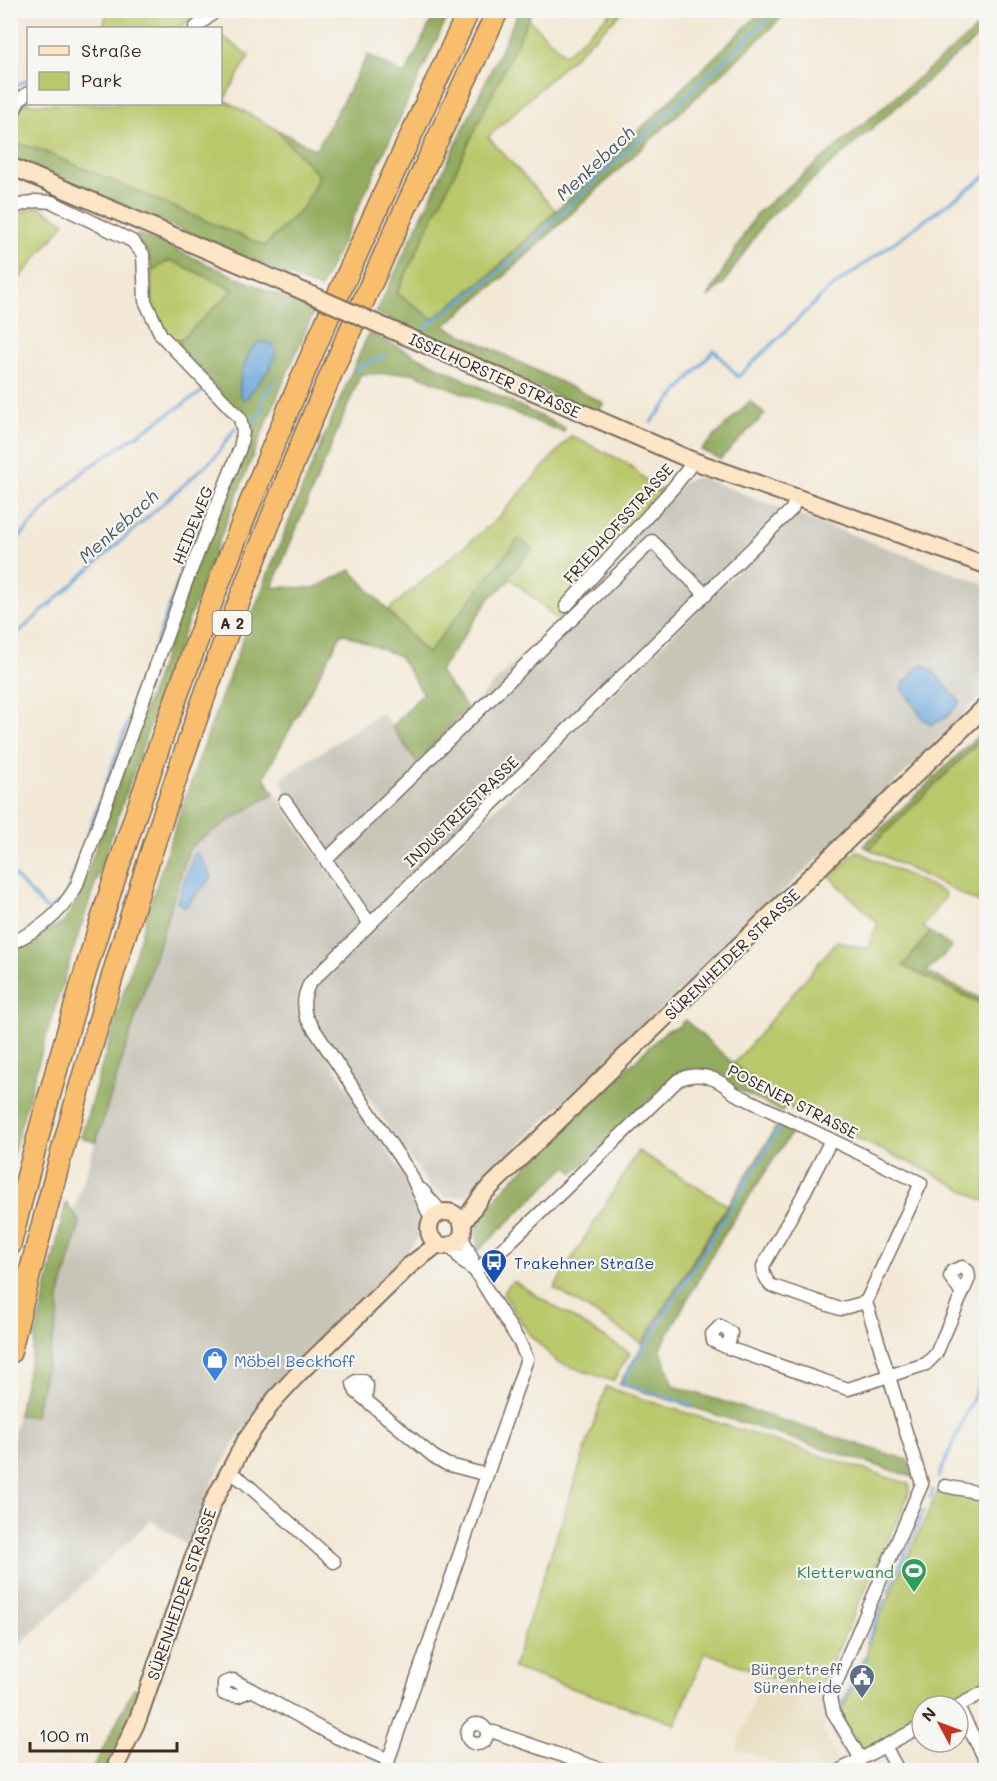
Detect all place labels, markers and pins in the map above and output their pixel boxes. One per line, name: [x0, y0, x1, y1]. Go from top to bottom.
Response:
bus stop icon: Trakehner Straße: [479, 1247, 509, 1285]
place label: Trakehner Straße: [514, 1252, 654, 1273]
shop icon: Möbel Beckhoff: [200, 1345, 230, 1383]
place label: Möbel Beckhoff: [234, 1350, 355, 1371]
sports icon: Kletterwand: [899, 1556, 929, 1594]
place label: Kletterwand: [797, 1561, 894, 1582]
place label: Bürgertreff Sürenheide: [751, 1658, 843, 1697]
public building icon: Bürgertreff Sürenheide: [847, 1662, 877, 1700]

